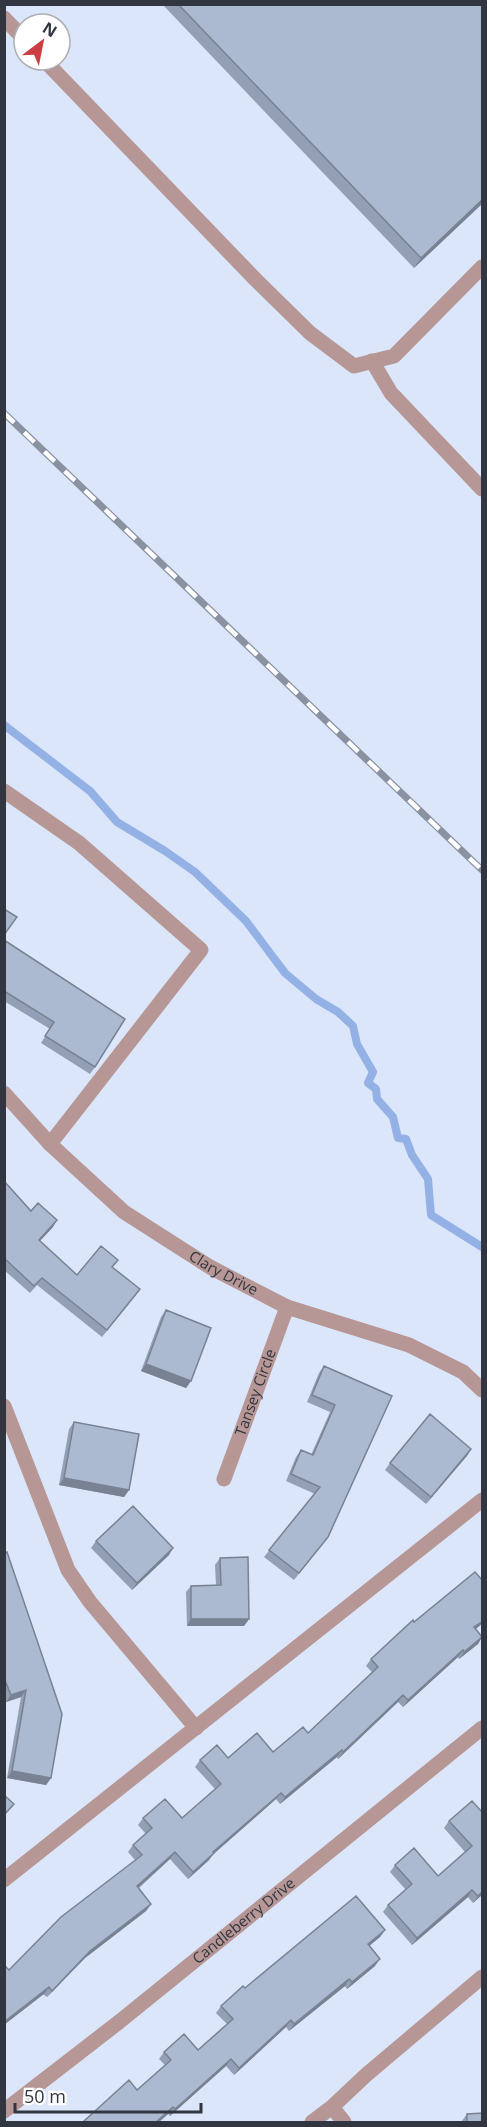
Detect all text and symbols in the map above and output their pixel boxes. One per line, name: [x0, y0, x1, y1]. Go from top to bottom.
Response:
north arrow: [12, 12, 72, 72]
text: N: [39, 17, 61, 42]
street label: Clary Drive: [186, 1245, 262, 1299]
street label: Tansey Circle: [230, 1346, 280, 1439]
street label: Candleberry Drive: [188, 1873, 299, 1968]
scale bar: [15, 2076, 201, 2114]
text: 50 m: [24, 2084, 66, 2108]

